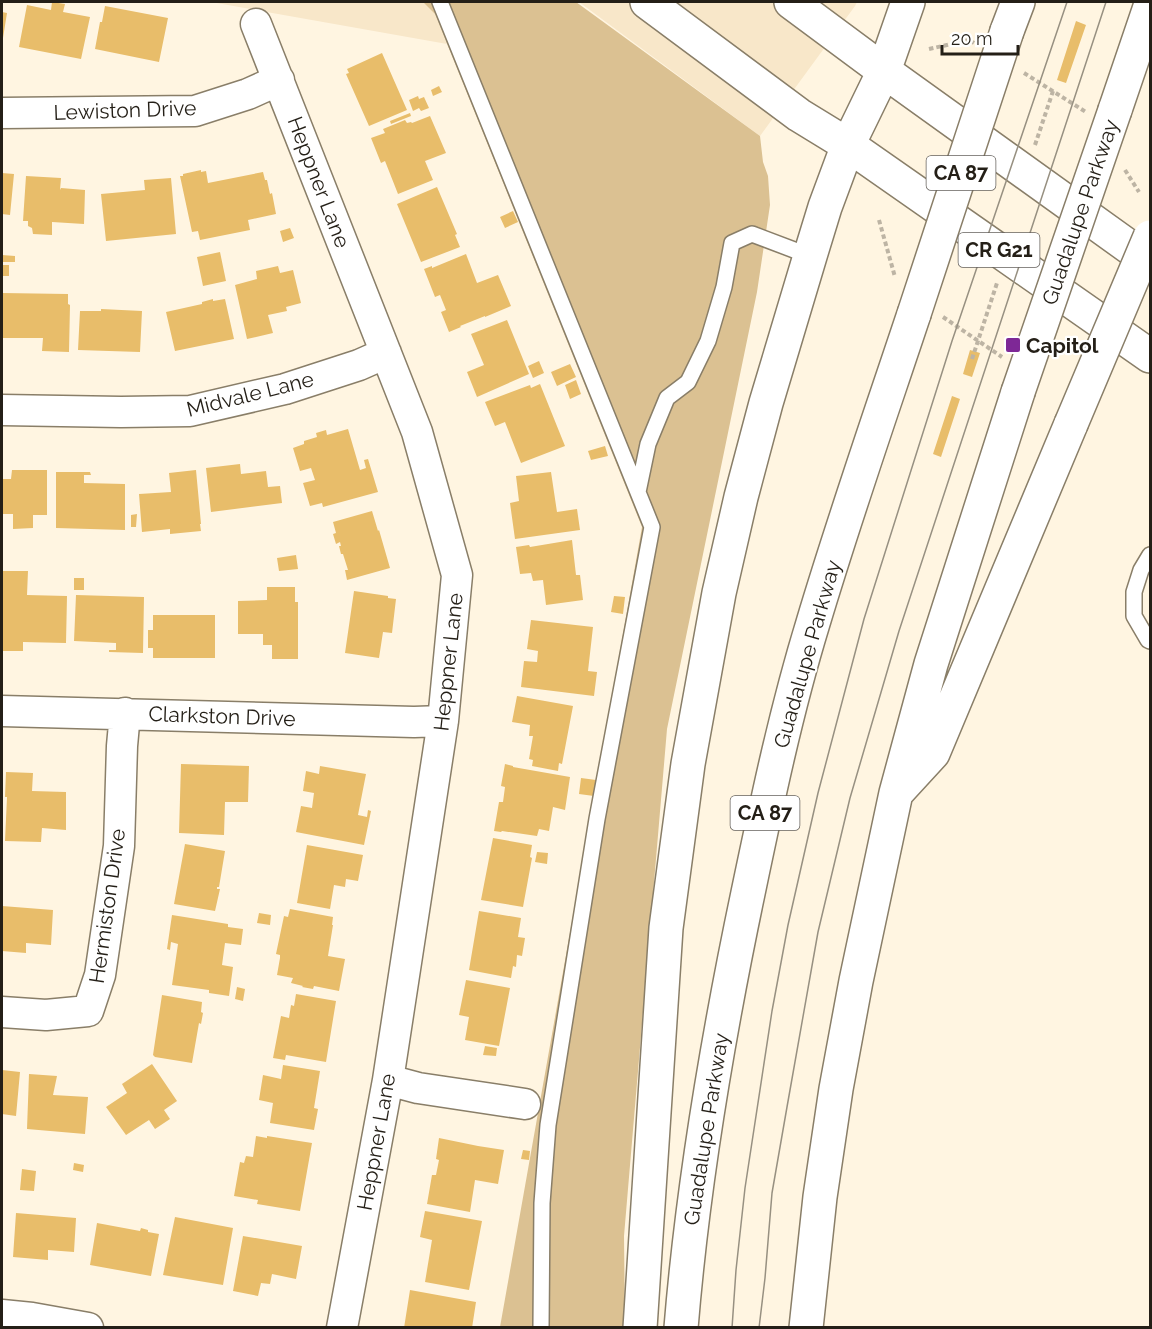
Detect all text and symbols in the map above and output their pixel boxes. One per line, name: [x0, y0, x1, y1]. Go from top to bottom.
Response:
scale bar: [942, 18, 1018, 56]
text: 20 m: [951, 28, 993, 49]
street label: Lewiston Drive: [53, 95, 197, 125]
street label: Heppner Lane: [282, 113, 356, 251]
street label: Guadalupe Parkway: [1037, 116, 1123, 308]
road number: CA 87: [926, 156, 996, 190]
road number: CR G21: [958, 233, 1040, 267]
place label: Capitol: [1026, 333, 1099, 358]
marker: Capitol: [1004, 336, 1022, 354]
street label: Midvale Lane: [184, 366, 316, 422]
street label: Guadalupe Parkway: [768, 557, 846, 751]
street label: Heppner Lane: [428, 592, 468, 732]
street label: Clarkston Drive: [148, 701, 296, 731]
road number: CA 87: [730, 796, 800, 830]
street label: Hermiston Drive: [84, 827, 130, 985]
street label: Guadalupe Parkway: [678, 1031, 734, 1227]
street label: Heppner Lane: [352, 1072, 400, 1212]

